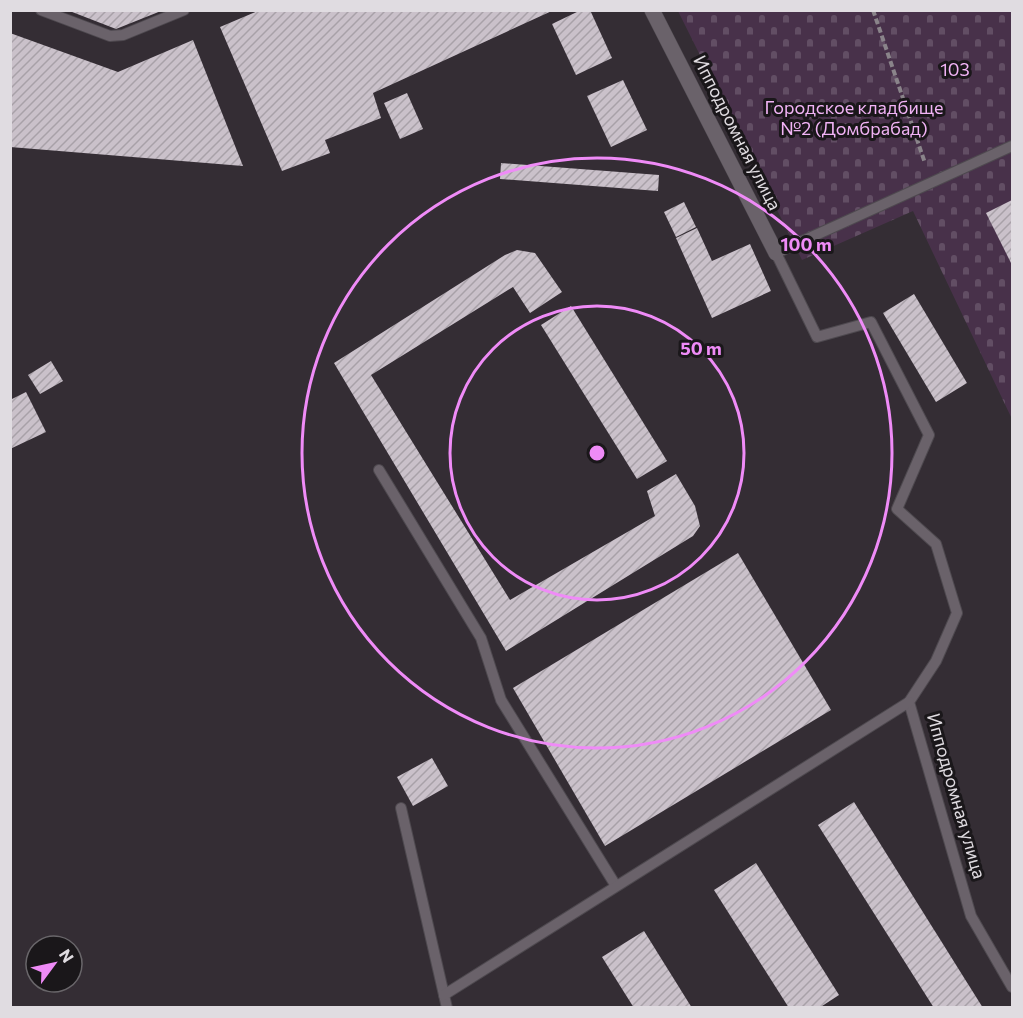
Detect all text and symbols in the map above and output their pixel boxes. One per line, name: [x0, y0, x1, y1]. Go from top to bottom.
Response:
street label: Ипподромная улица: [689, 51, 787, 214]
park label: 103: [940, 58, 970, 80]
park label: Городское кладбище №2 (Домбрабад): [765, 96, 943, 139]
text: 100 m: [780, 233, 832, 255]
text: 50 m: [680, 337, 722, 359]
centre of rings: [587, 443, 607, 463]
street label: Ипподромная улица: [923, 710, 991, 881]
north arrow: [24, 934, 84, 994]
text: N: [56, 945, 78, 966]

